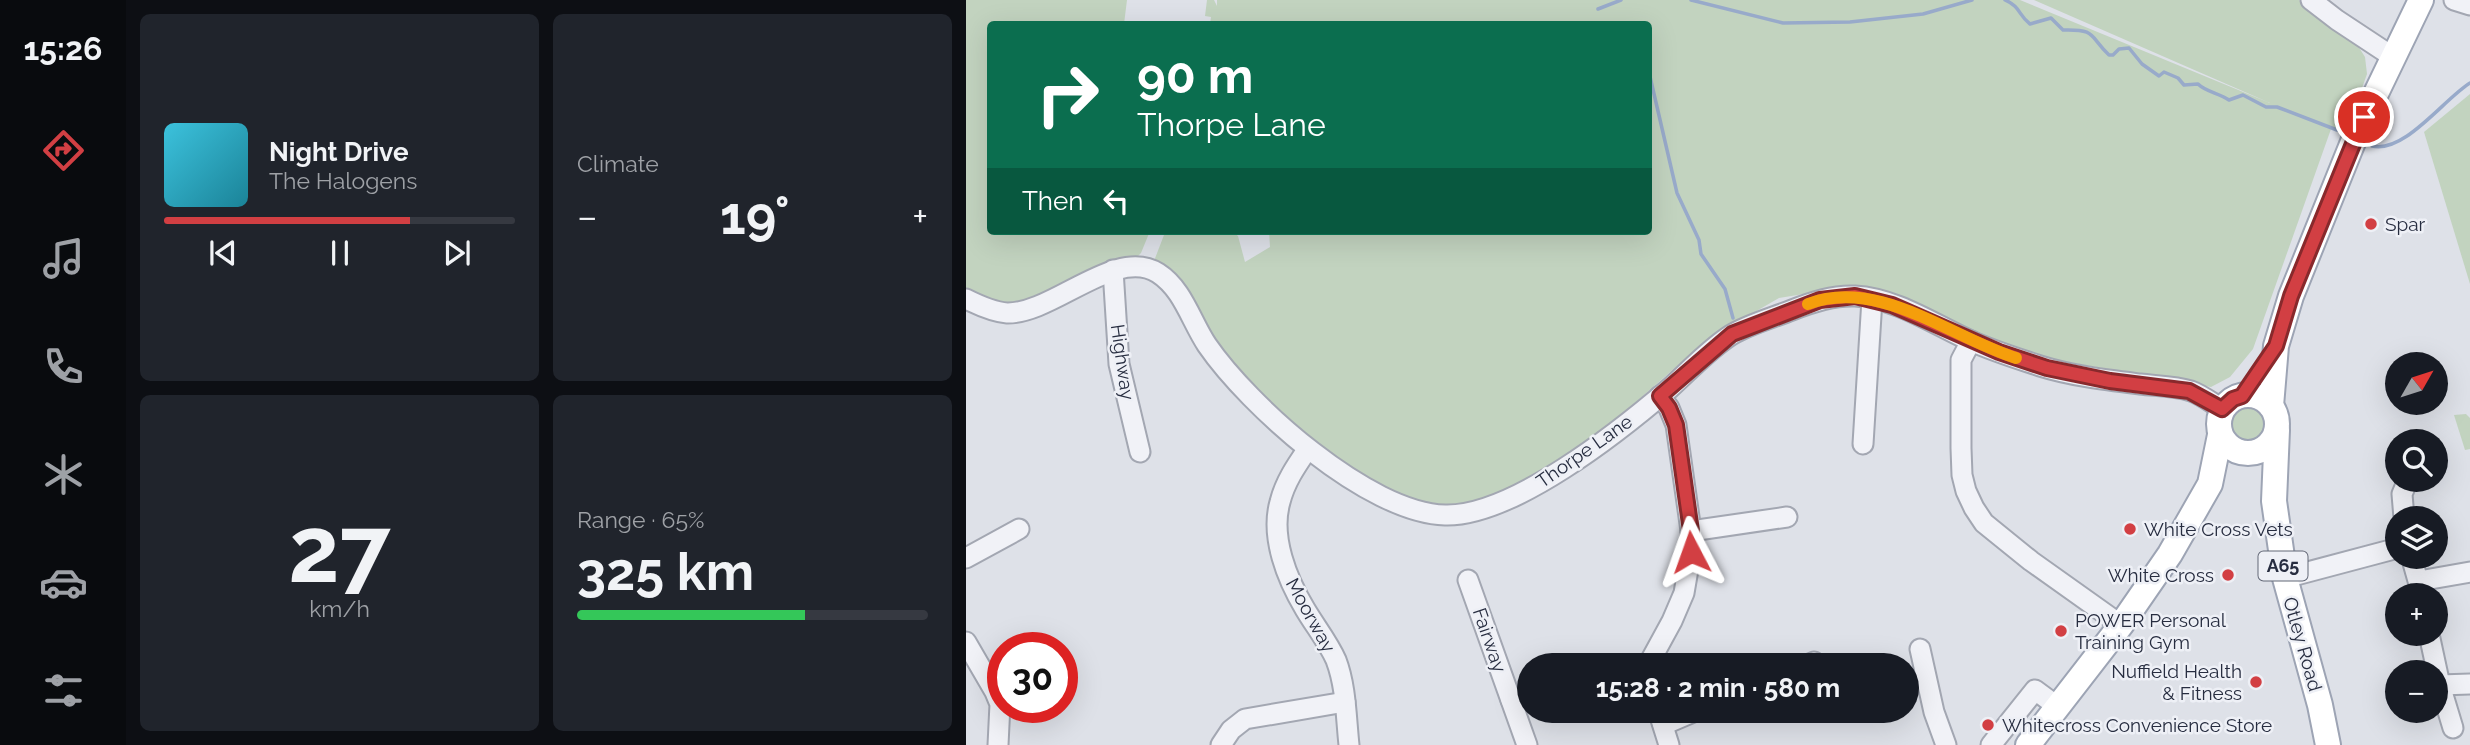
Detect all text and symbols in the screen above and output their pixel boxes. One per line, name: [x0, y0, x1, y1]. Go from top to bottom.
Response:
text: 15:26: [24, 30, 102, 67]
text: 90 m: [1137, 47, 1253, 104]
icon: right: [1022, 49, 1113, 140]
pin: [2334, 87, 2394, 147]
icon: arrive: [2345, 98, 2383, 136]
text: Thorpe Lane: [1137, 106, 1326, 143]
icon: directions: [39, 126, 88, 175]
text: Night Drive: [269, 137, 408, 167]
text: Climate: [577, 150, 659, 177]
text: The Halogens: [269, 167, 417, 194]
icon: left: [1097, 182, 1135, 220]
text: 19°: [720, 185, 790, 246]
text: Then: [1022, 186, 1083, 216]
text: −: [577, 194, 597, 239]
text: +: [912, 194, 928, 239]
place label: Spar: [2385, 213, 2426, 235]
marker: Spar: [2363, 216, 2379, 232]
icon: music: [39, 234, 88, 283]
icon: previous: [204, 234, 242, 272]
icon: pause: [321, 234, 359, 272]
icon: next: [438, 234, 476, 272]
street label: Highway: [1107, 323, 1139, 401]
icon: phone: [39, 342, 88, 391]
north arrow: [2385, 352, 2448, 415]
map controls: [2385, 352, 2448, 723]
street label: Thorpe Lane: [1532, 410, 1636, 492]
button: search: [2385, 429, 2448, 492]
icon: climate: [39, 450, 88, 499]
text: 27: [288, 496, 391, 603]
text: Range · 65%: [577, 506, 704, 533]
button: layers: [2385, 506, 2448, 569]
position arrow: [1654, 515, 1728, 589]
place label: White Cross Vets: [2144, 518, 2293, 540]
marker: White Cross Vets: [2122, 521, 2138, 537]
text: 325 km: [577, 541, 754, 602]
road number: A65: [2258, 552, 2308, 580]
icon: car: [39, 558, 88, 607]
place label: White Cross: [2108, 564, 2214, 586]
marker: White Cross: [2220, 567, 2236, 583]
street label: Moorway: [1282, 574, 1340, 656]
button: +: [2385, 583, 2448, 646]
street label: Otley Road: [2279, 594, 2327, 694]
text: km/h: [309, 595, 370, 622]
street label: Fairway: [1469, 605, 1511, 675]
place label: POWER Personal Training Gym: [2075, 609, 2227, 653]
marker: POWER Personal Training Gym: [2053, 623, 2069, 639]
speed limit sign: 30: [987, 632, 1078, 723]
place label: Nuffield Health & Fitness: [2111, 660, 2242, 704]
button: −: [2385, 660, 2448, 723]
icon: filters: [39, 666, 88, 715]
text: 15:28 · 2 min · 580 m: [1596, 673, 1840, 703]
marker: Nuffield Health & Fitness: [2248, 674, 2264, 690]
place label: Whitecross Convenience Store: [2002, 714, 2272, 736]
marker: Whitecross Convenience Store: [1980, 717, 1996, 733]

